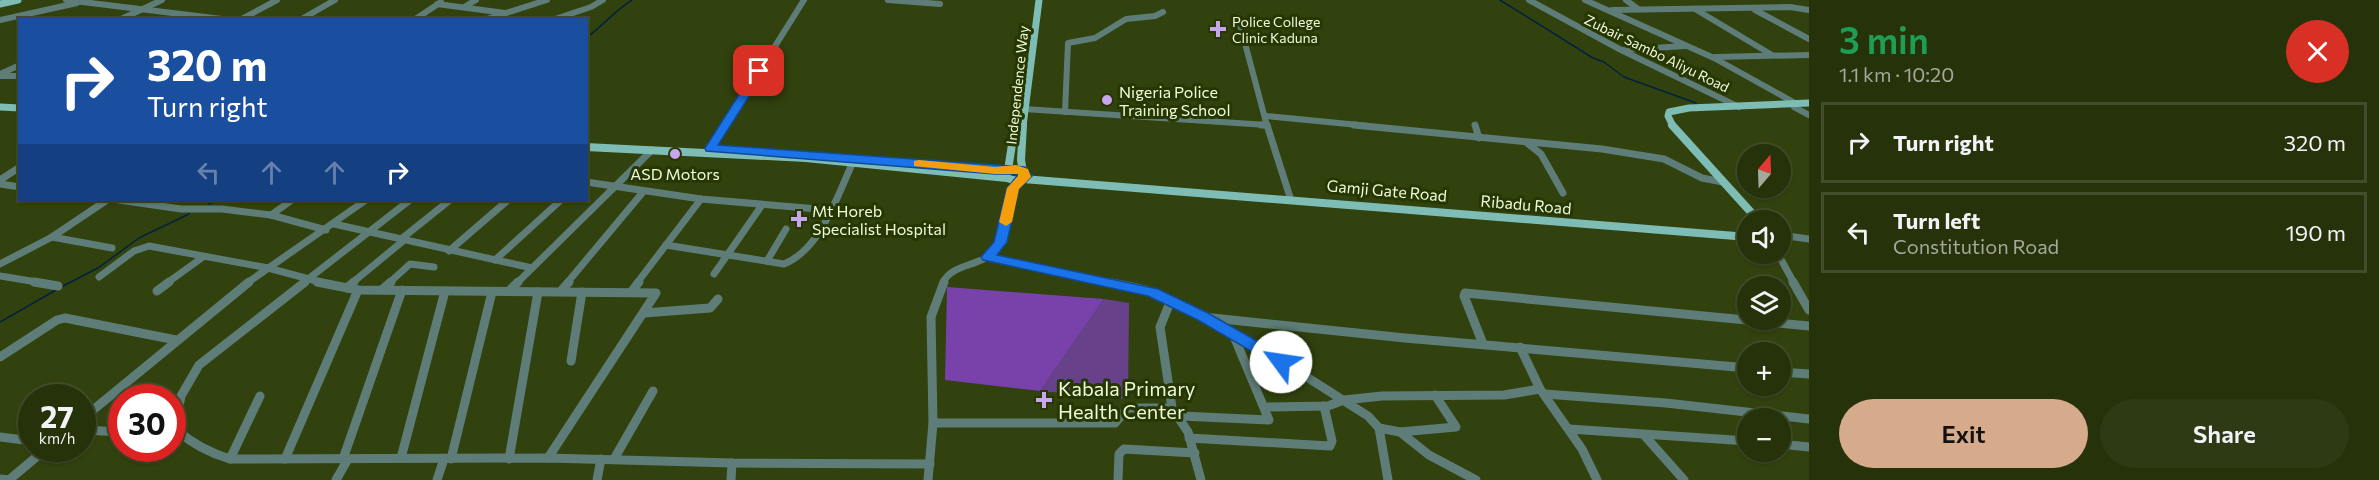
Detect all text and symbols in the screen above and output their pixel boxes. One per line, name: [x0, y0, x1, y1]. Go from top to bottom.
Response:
street label: Zubair Sambo Aliyu Road: [1582, 11, 1732, 95]
place label: Police College Clinic Kaduna: [1232, 13, 1320, 46]
text: 3 min: [1839, 17, 1929, 61]
marker: Police College Clinic Kaduna: [1209, 20, 1227, 38]
button: close: [2286, 20, 2349, 83]
street label: Independence Way: [1002, 25, 1032, 145]
text: 320 m: [147, 38, 267, 90]
icon: right: [48, 42, 126, 120]
pin: [733, 45, 784, 96]
icon: arrive: [742, 54, 775, 87]
text: 1.1 km · 10:20: [1839, 62, 1954, 86]
place label: Nigeria Police Training School: [1119, 82, 1230, 119]
text: Turn right: [147, 90, 267, 123]
marker: Nigeria Police Training School: [1100, 93, 1114, 107]
icon: right: [1842, 126, 1875, 159]
text: Turn right: [1893, 129, 1994, 156]
text: 320 m: [2284, 129, 2346, 156]
north arrow: [1737, 144, 1791, 198]
map controls: [1737, 144, 1791, 462]
marker: ASD Motors: [668, 147, 682, 161]
icon: left: [192, 156, 225, 189]
icon: ahead: [255, 156, 288, 189]
icon: ahead: [318, 156, 351, 189]
icon: right: [381, 156, 414, 189]
place label: ASD Motors: [630, 164, 720, 183]
street label: Gamji Gate Road: [1326, 175, 1448, 205]
street label: Ribadu Road: [1480, 191, 1572, 217]
place label: Mt Horeb Specialist Hospital: [812, 201, 946, 238]
text: Turn left: [1893, 207, 1980, 234]
marker: Mt Horeb Specialist Hospital: [790, 210, 808, 228]
button: sound: [1737, 210, 1791, 264]
icon: left: [1842, 216, 1875, 249]
text: 190 m: [2285, 219, 2346, 246]
text: Constitution Road: [1893, 234, 2059, 258]
button: layers: [1737, 276, 1791, 330]
position arrow: [1249, 330, 1313, 394]
button: +: [1737, 342, 1791, 396]
place label: Kabala Primary Health Center: [1058, 376, 1195, 423]
speed limit sign: 30: [108, 384, 186, 462]
marker: Kabala Primary Health Center: [1035, 391, 1053, 409]
text: 27: [40, 397, 74, 434]
button: Exit: [1839, 399, 2088, 468]
button: Share: [2100, 399, 2349, 468]
button: −: [1737, 408, 1791, 462]
text: km/h: [39, 429, 75, 447]

